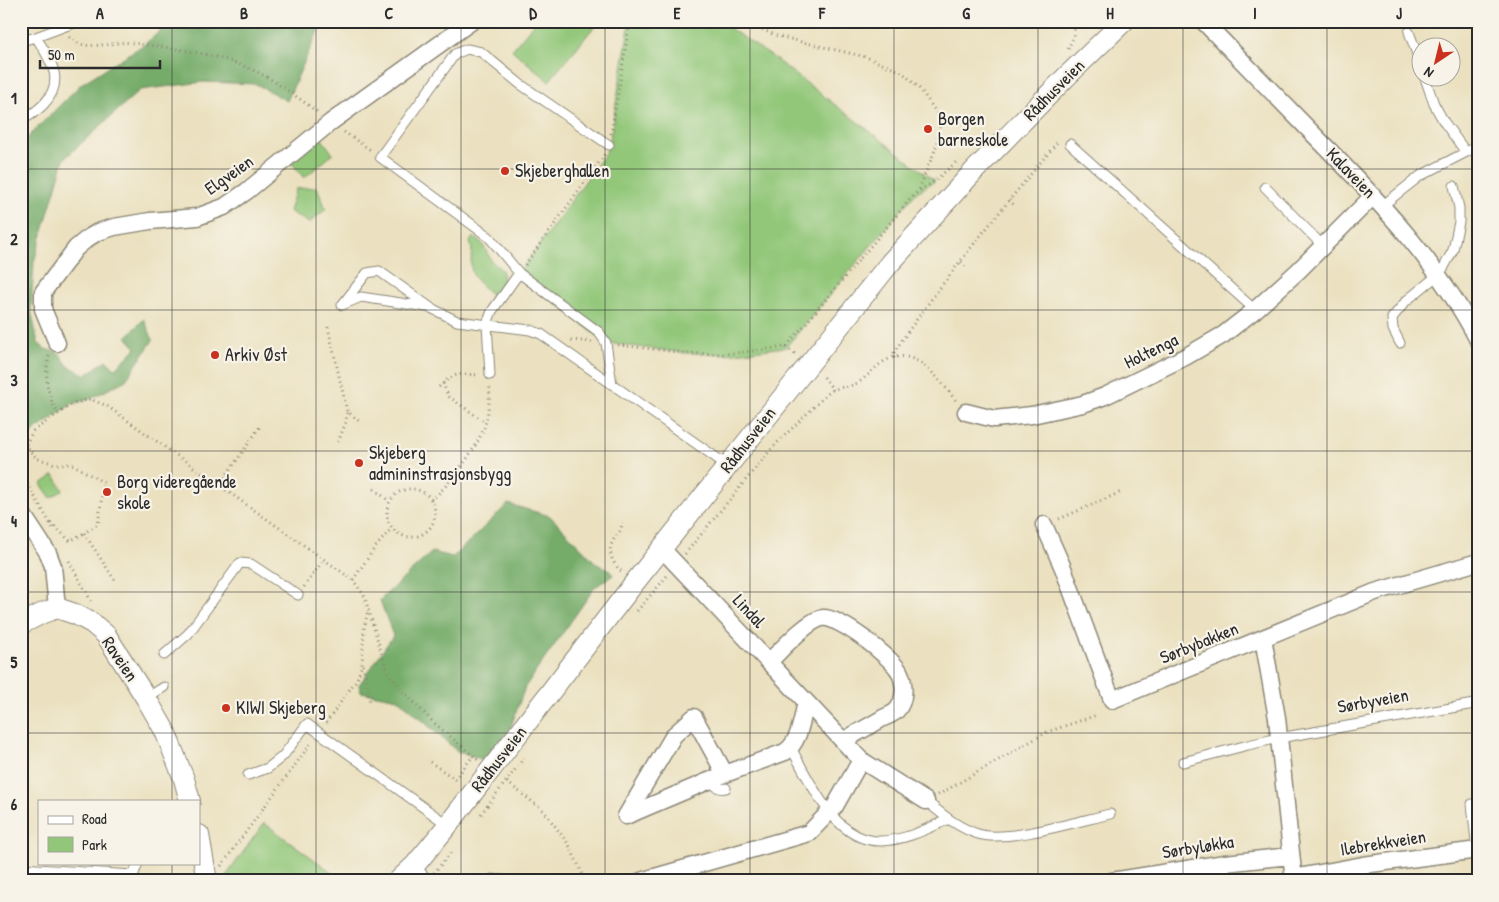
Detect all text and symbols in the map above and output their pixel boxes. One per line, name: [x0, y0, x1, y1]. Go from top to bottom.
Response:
text: A: [96, 2, 104, 24]
text: B: [240, 2, 248, 24]
text: C: [385, 2, 394, 24]
text: D: [529, 2, 537, 24]
text: E: [673, 2, 681, 24]
text: F: [818, 2, 826, 24]
text: G: [962, 2, 970, 24]
text: H: [1106, 2, 1114, 24]
text: I: [1253, 2, 1257, 24]
text: J: [1396, 2, 1402, 24]
scale bar: [40, 38, 160, 70]
north arrow: [1412, 38, 1462, 88]
text: 50 m: [48, 44, 75, 65]
street label: Rådhusveien: [1017, 53, 1090, 126]
text: N: [1419, 63, 1437, 83]
text: 1: [11, 87, 17, 109]
place label: Borgen barneskole: [938, 106, 1008, 152]
marker: Borgen barneskole: [922, 123, 934, 135]
street label: Kalaveien: [1321, 142, 1382, 204]
street label: Elgveien: [199, 149, 258, 200]
place label: Skjeberghallen: [515, 158, 609, 183]
marker: Skjeberghallen: [499, 165, 511, 177]
text: 2: [10, 228, 18, 250]
street label: Holtenga: [1120, 327, 1182, 374]
place label: Arkiv Øst: [225, 342, 288, 367]
marker: Arkiv Øst: [209, 349, 221, 361]
text: 3: [10, 369, 18, 391]
street label: Rådhusveien: [714, 401, 781, 478]
place label: Skjeberg admininstrasjonsbygg: [369, 440, 511, 486]
marker: Skjeberg admininstrasjonsbygg: [353, 457, 365, 469]
place label: Borg videregående skole: [117, 469, 237, 515]
marker: Borg videregående skole: [101, 486, 113, 498]
text: 4: [11, 510, 17, 532]
street label: Lindal: [727, 588, 772, 633]
street label: Sørbybakken: [1156, 615, 1242, 670]
street label: Raveien: [96, 631, 144, 686]
text: 5: [11, 651, 18, 673]
street label: Sørbyveien: [1336, 682, 1410, 719]
place label: KIWI Skjeberg: [236, 695, 326, 720]
marker: KIWI Skjeberg: [220, 702, 232, 714]
street label: Rådhusveien: [465, 720, 532, 797]
text: 6: [11, 793, 18, 815]
legend: [38, 800, 200, 864]
text: Road: [82, 808, 107, 829]
street label: Ilebrekkveien: [1338, 823, 1428, 862]
street label: Sørbyløkka: [1160, 829, 1236, 864]
text: Park: [82, 834, 107, 855]

